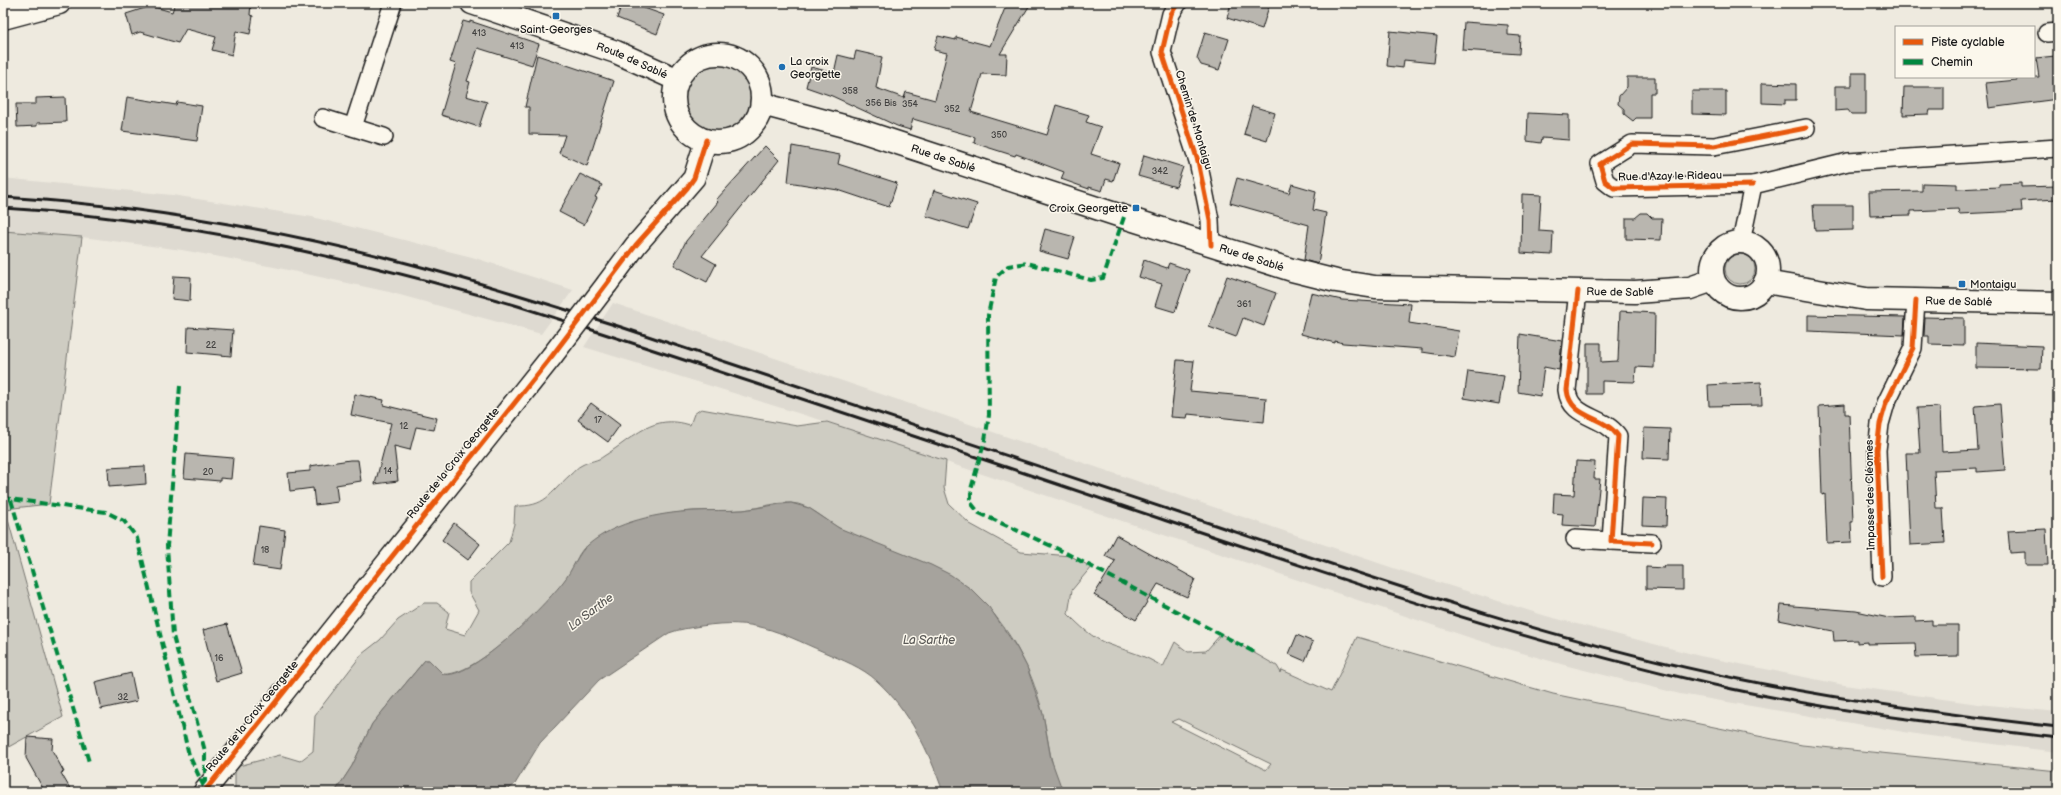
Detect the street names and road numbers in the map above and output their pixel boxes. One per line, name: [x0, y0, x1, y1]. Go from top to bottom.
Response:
street label: Route de Sablé: [595, 39, 670, 81]
street label: Chemin de Montaigu: [1173, 69, 1215, 171]
street label: Rue de Sablé: [909, 141, 978, 175]
street label: Rue d'Azay le Rideau: [1618, 169, 1722, 183]
street label: Rue de Sablé: [1218, 241, 1286, 274]
street label: Rue de Sablé: [1586, 284, 1654, 299]
street label: Rue de Sablé: [1925, 294, 1993, 308]
street label: Route de la Croix Georgette: [404, 404, 502, 521]
street label: Impasse des Cléomes: [1863, 439, 1877, 551]
street label: Route de la Croix Georgette: [203, 657, 301, 774]

